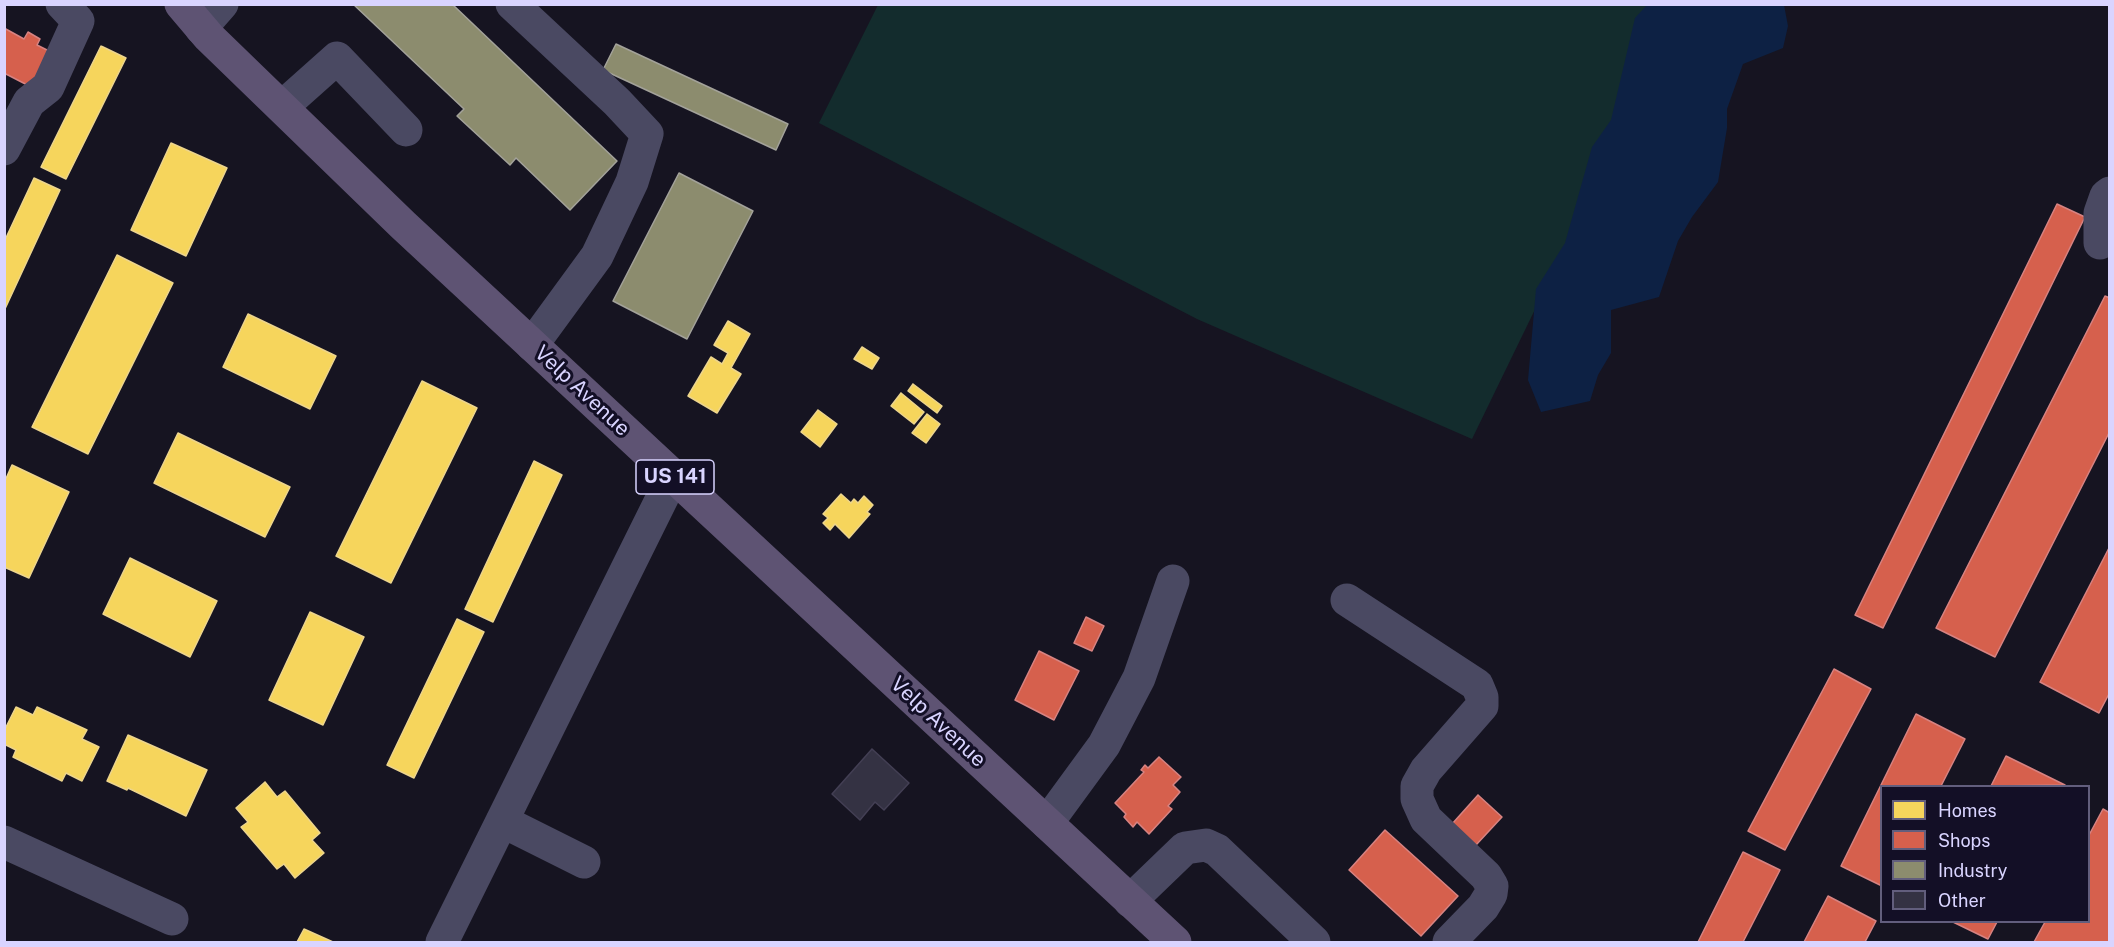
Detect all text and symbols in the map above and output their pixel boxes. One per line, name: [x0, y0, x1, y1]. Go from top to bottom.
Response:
street label: Velp Avenue: [529, 341, 635, 441]
road number: US 141: [636, 460, 714, 494]
street label: Velp Avenue: [885, 672, 991, 772]
legend: [1880, 785, 2090, 923]
text: Homes: [1938, 800, 1997, 821]
text: Shops: [1938, 830, 1990, 851]
text: Industry: [1938, 860, 2007, 881]
text: Other: [1938, 890, 1986, 911]

